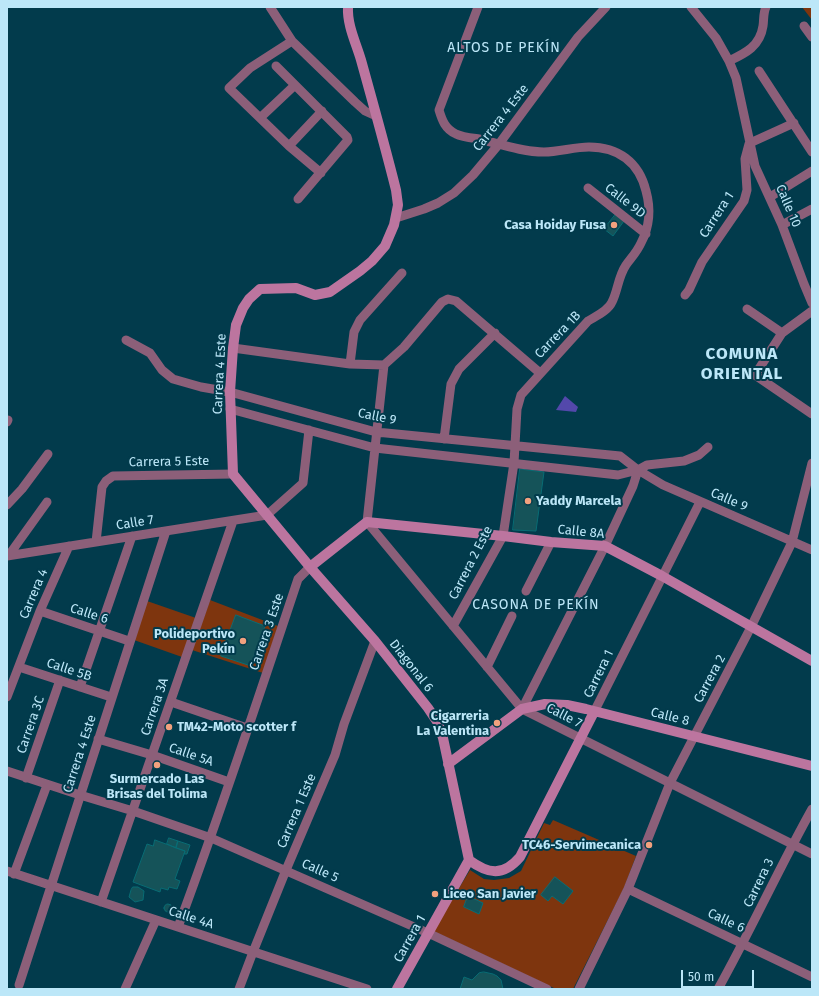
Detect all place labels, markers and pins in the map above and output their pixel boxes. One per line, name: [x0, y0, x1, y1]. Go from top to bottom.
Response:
place label: Casa Hoiday Fusa: [504, 217, 606, 233]
marker: Casa Hoiday Fusa: [609, 220, 619, 230]
place label: Yaddy Marcela: [536, 493, 621, 509]
marker: Yaddy Marcela: [523, 496, 533, 506]
place label: Polideportivo Pekín: [154, 626, 235, 657]
marker: Polideportivo Pekín: [238, 636, 248, 646]
place label: Cigarreria La Valentina: [417, 708, 489, 739]
marker: Cigarreria La Valentina: [492, 718, 502, 728]
place label: TM42-Moto scotter f: [177, 719, 296, 735]
marker: TM42-Moto scotter f: [164, 722, 174, 732]
marker: Surmercado Las Brisas del Tolima: [152, 760, 162, 770]
place label: Surmercado Las Brisas del Tolima: [107, 771, 207, 802]
place label: TC46-Servimecanica: [522, 837, 641, 853]
marker: TC46-Servimecanica: [644, 840, 654, 850]
place label: Liceo San Javier: [443, 886, 536, 902]
marker: Liceo San Javier: [430, 889, 440, 899]

